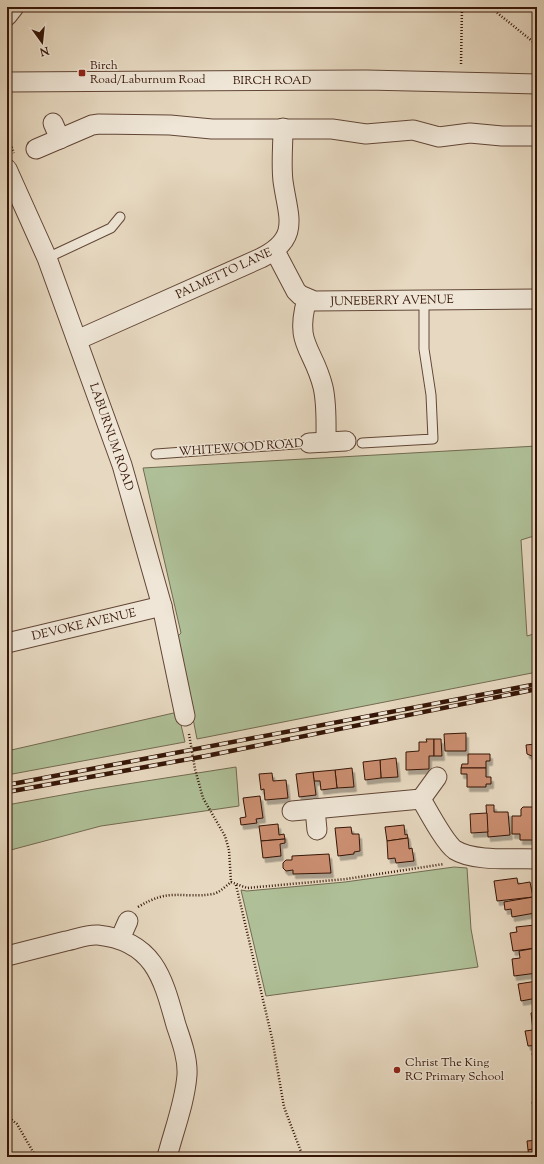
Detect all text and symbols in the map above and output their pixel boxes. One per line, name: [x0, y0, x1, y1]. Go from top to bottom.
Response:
north arrow: [22, 22, 62, 62]
text: N: [38, 42, 52, 60]
place label: Birch Road/Laburnum Road: [90, 57, 206, 89]
marker: Birch Road/Laburnum Road: [77, 68, 87, 78]
street label: BIRCH ROAD: [233, 72, 311, 90]
street label: PALMETTO LANE: [173, 243, 276, 304]
street label: JUNEBERRY AVENUE: [329, 291, 455, 311]
street label: LABURNUM ROAD: [84, 381, 138, 493]
street label: WHITEWOOD ROAD: [178, 435, 304, 461]
street label: DEVOKE AVENUE: [30, 604, 139, 646]
place label: Christ The King RC Primary School: [405, 1054, 505, 1086]
marker: Christ The King RC Primary School: [392, 1065, 402, 1075]

